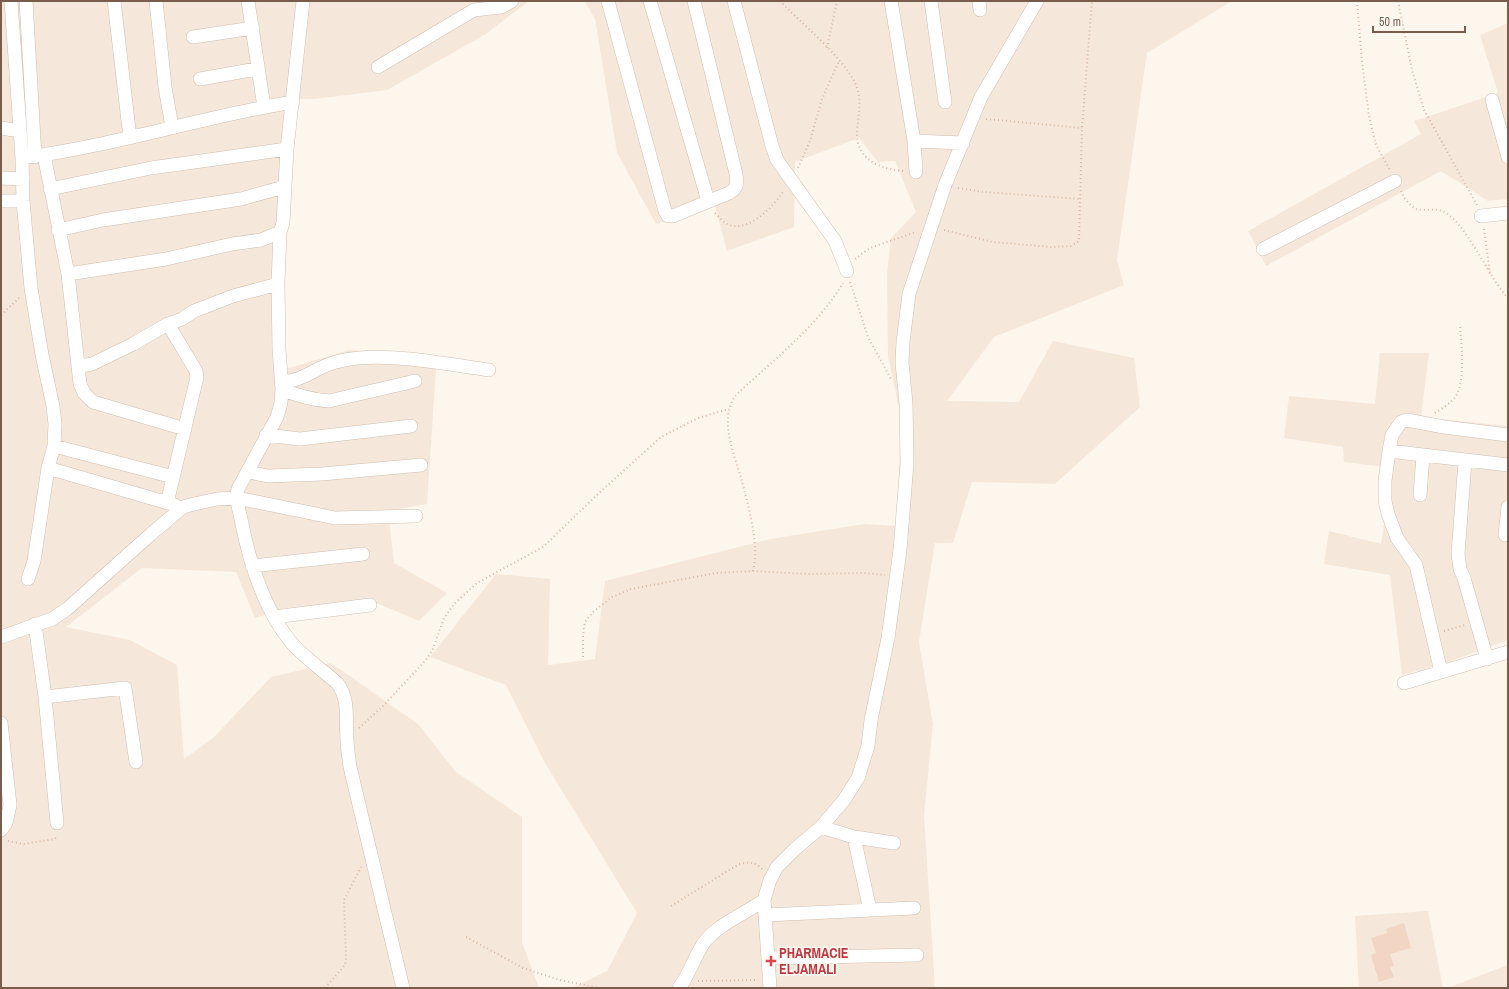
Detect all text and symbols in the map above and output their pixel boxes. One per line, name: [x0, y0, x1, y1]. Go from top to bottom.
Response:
scale bar: [1373, 8, 1465, 34]
text: 50 m: [1379, 14, 1401, 30]
place label: PHARMACIE ELJAMALI: [779, 944, 849, 978]
marker: PHARMACIE ELJAMALI: [766, 956, 776, 966]

